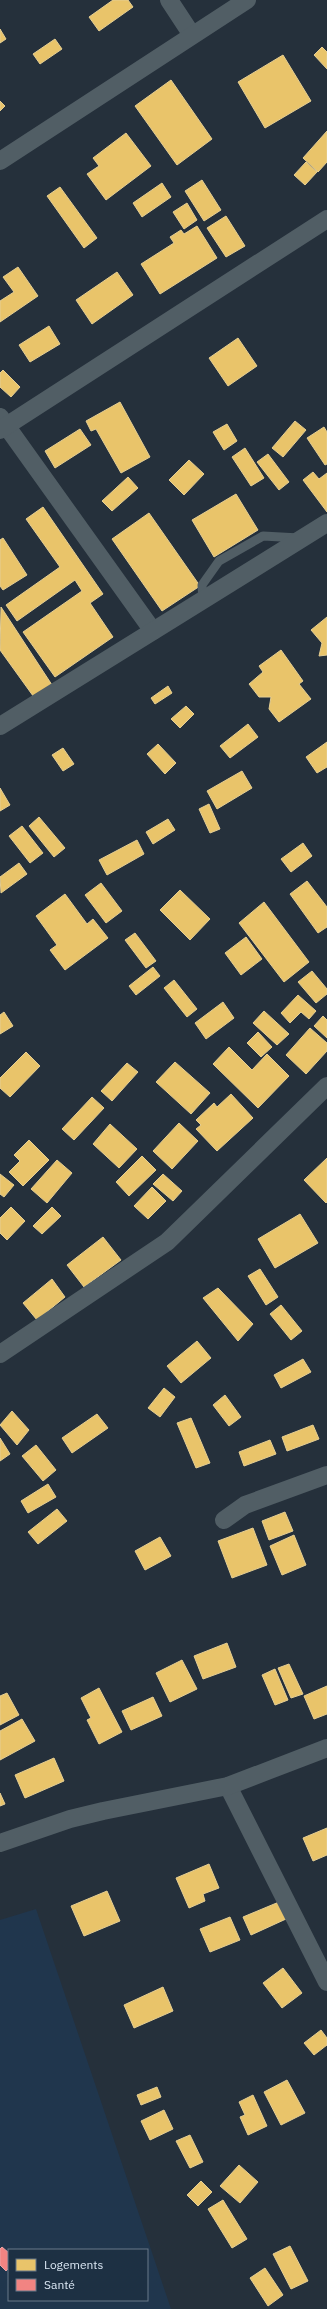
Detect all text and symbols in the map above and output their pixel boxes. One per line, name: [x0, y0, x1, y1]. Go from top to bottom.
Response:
legend: [8, 2249, 148, 2301]
text: Logements: [44, 2257, 104, 2272]
text: Santé: [44, 2277, 75, 2292]

